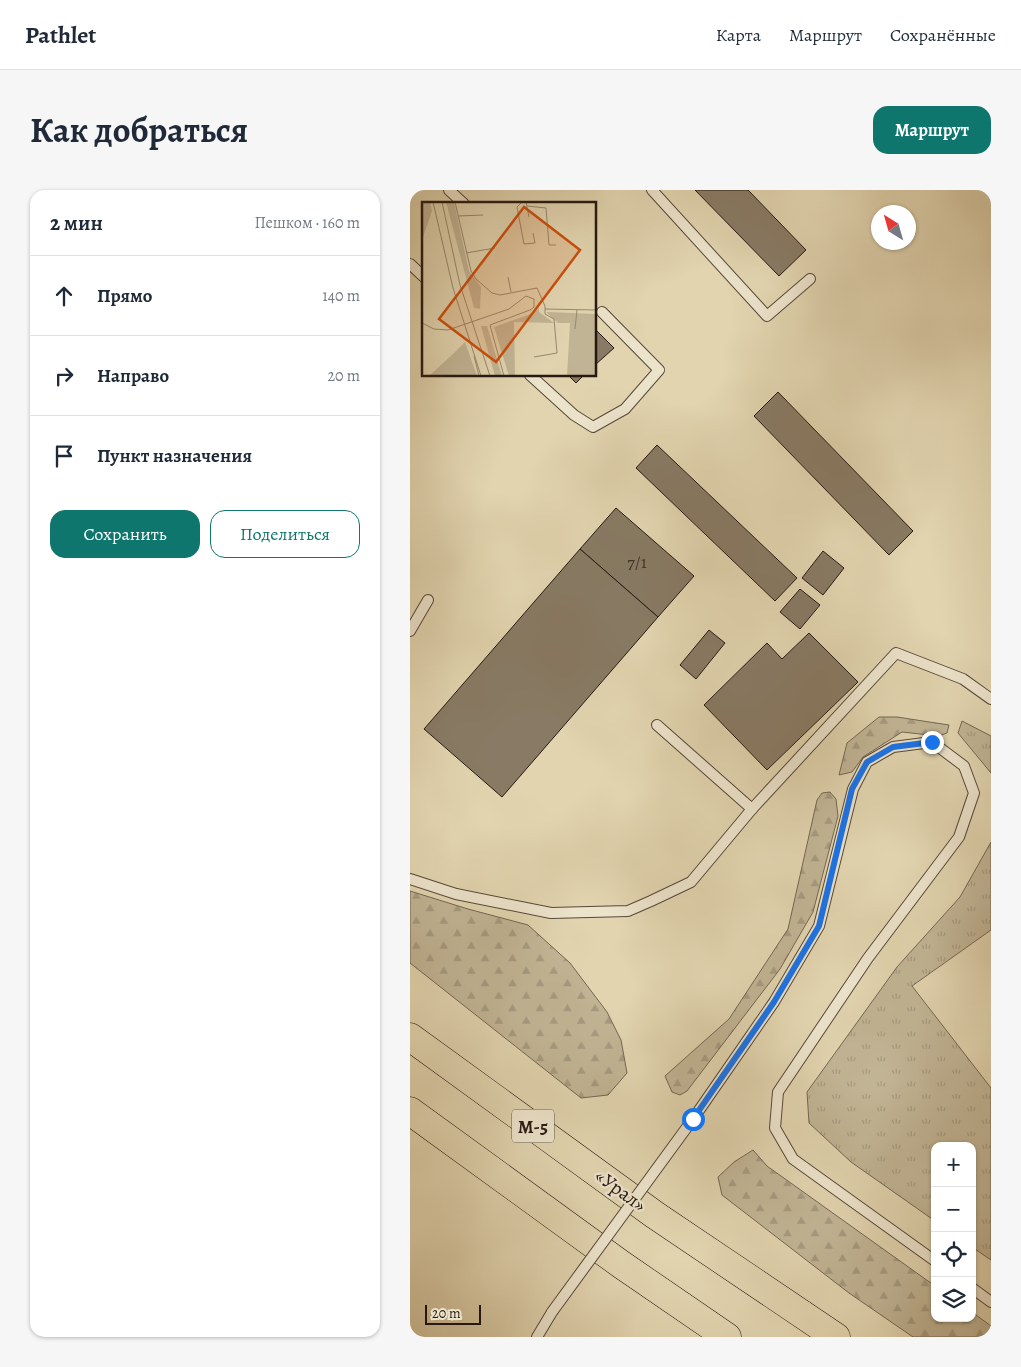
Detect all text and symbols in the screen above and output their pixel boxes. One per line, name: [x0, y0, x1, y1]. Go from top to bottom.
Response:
text: Pathlet: [25, 19, 96, 51]
text: Карта: [716, 23, 761, 47]
text: Маршрут: [789, 23, 862, 47]
text: Сохранённые: [890, 23, 996, 47]
text: Как добраться: [30, 106, 248, 154]
button: Маршрут: [873, 106, 991, 154]
inset map: [422, 202, 596, 376]
north arrow: [871, 205, 916, 250]
text: 2 мин: [50, 209, 103, 237]
text: Пешком · 160 m: [254, 212, 360, 234]
icon: ahead: [50, 282, 78, 310]
text: Прямо: [97, 283, 152, 309]
text: 140 m: [322, 285, 360, 307]
icon: right: [50, 362, 78, 390]
text: Направо: [97, 363, 169, 389]
text: 20 m: [327, 365, 360, 387]
icon: arrive: [50, 442, 78, 470]
text: Пункт назначения: [97, 443, 252, 469]
button: Сохранить: [50, 510, 200, 558]
button: Поделиться: [210, 510, 360, 558]
house number: 7/1: [627, 550, 647, 574]
route end: [921, 731, 944, 754]
route start: [682, 1108, 705, 1131]
road number: М-5: [512, 1109, 554, 1142]
map controls: [931, 1142, 976, 1322]
button: +: [931, 1142, 976, 1187]
street label: «Урал»: [589, 1163, 652, 1218]
button: −: [931, 1187, 976, 1232]
button: locate: [931, 1232, 976, 1277]
button: layers: [931, 1277, 976, 1322]
scale bar: [425, 1302, 481, 1325]
text: 20 m: [432, 1304, 461, 1323]

